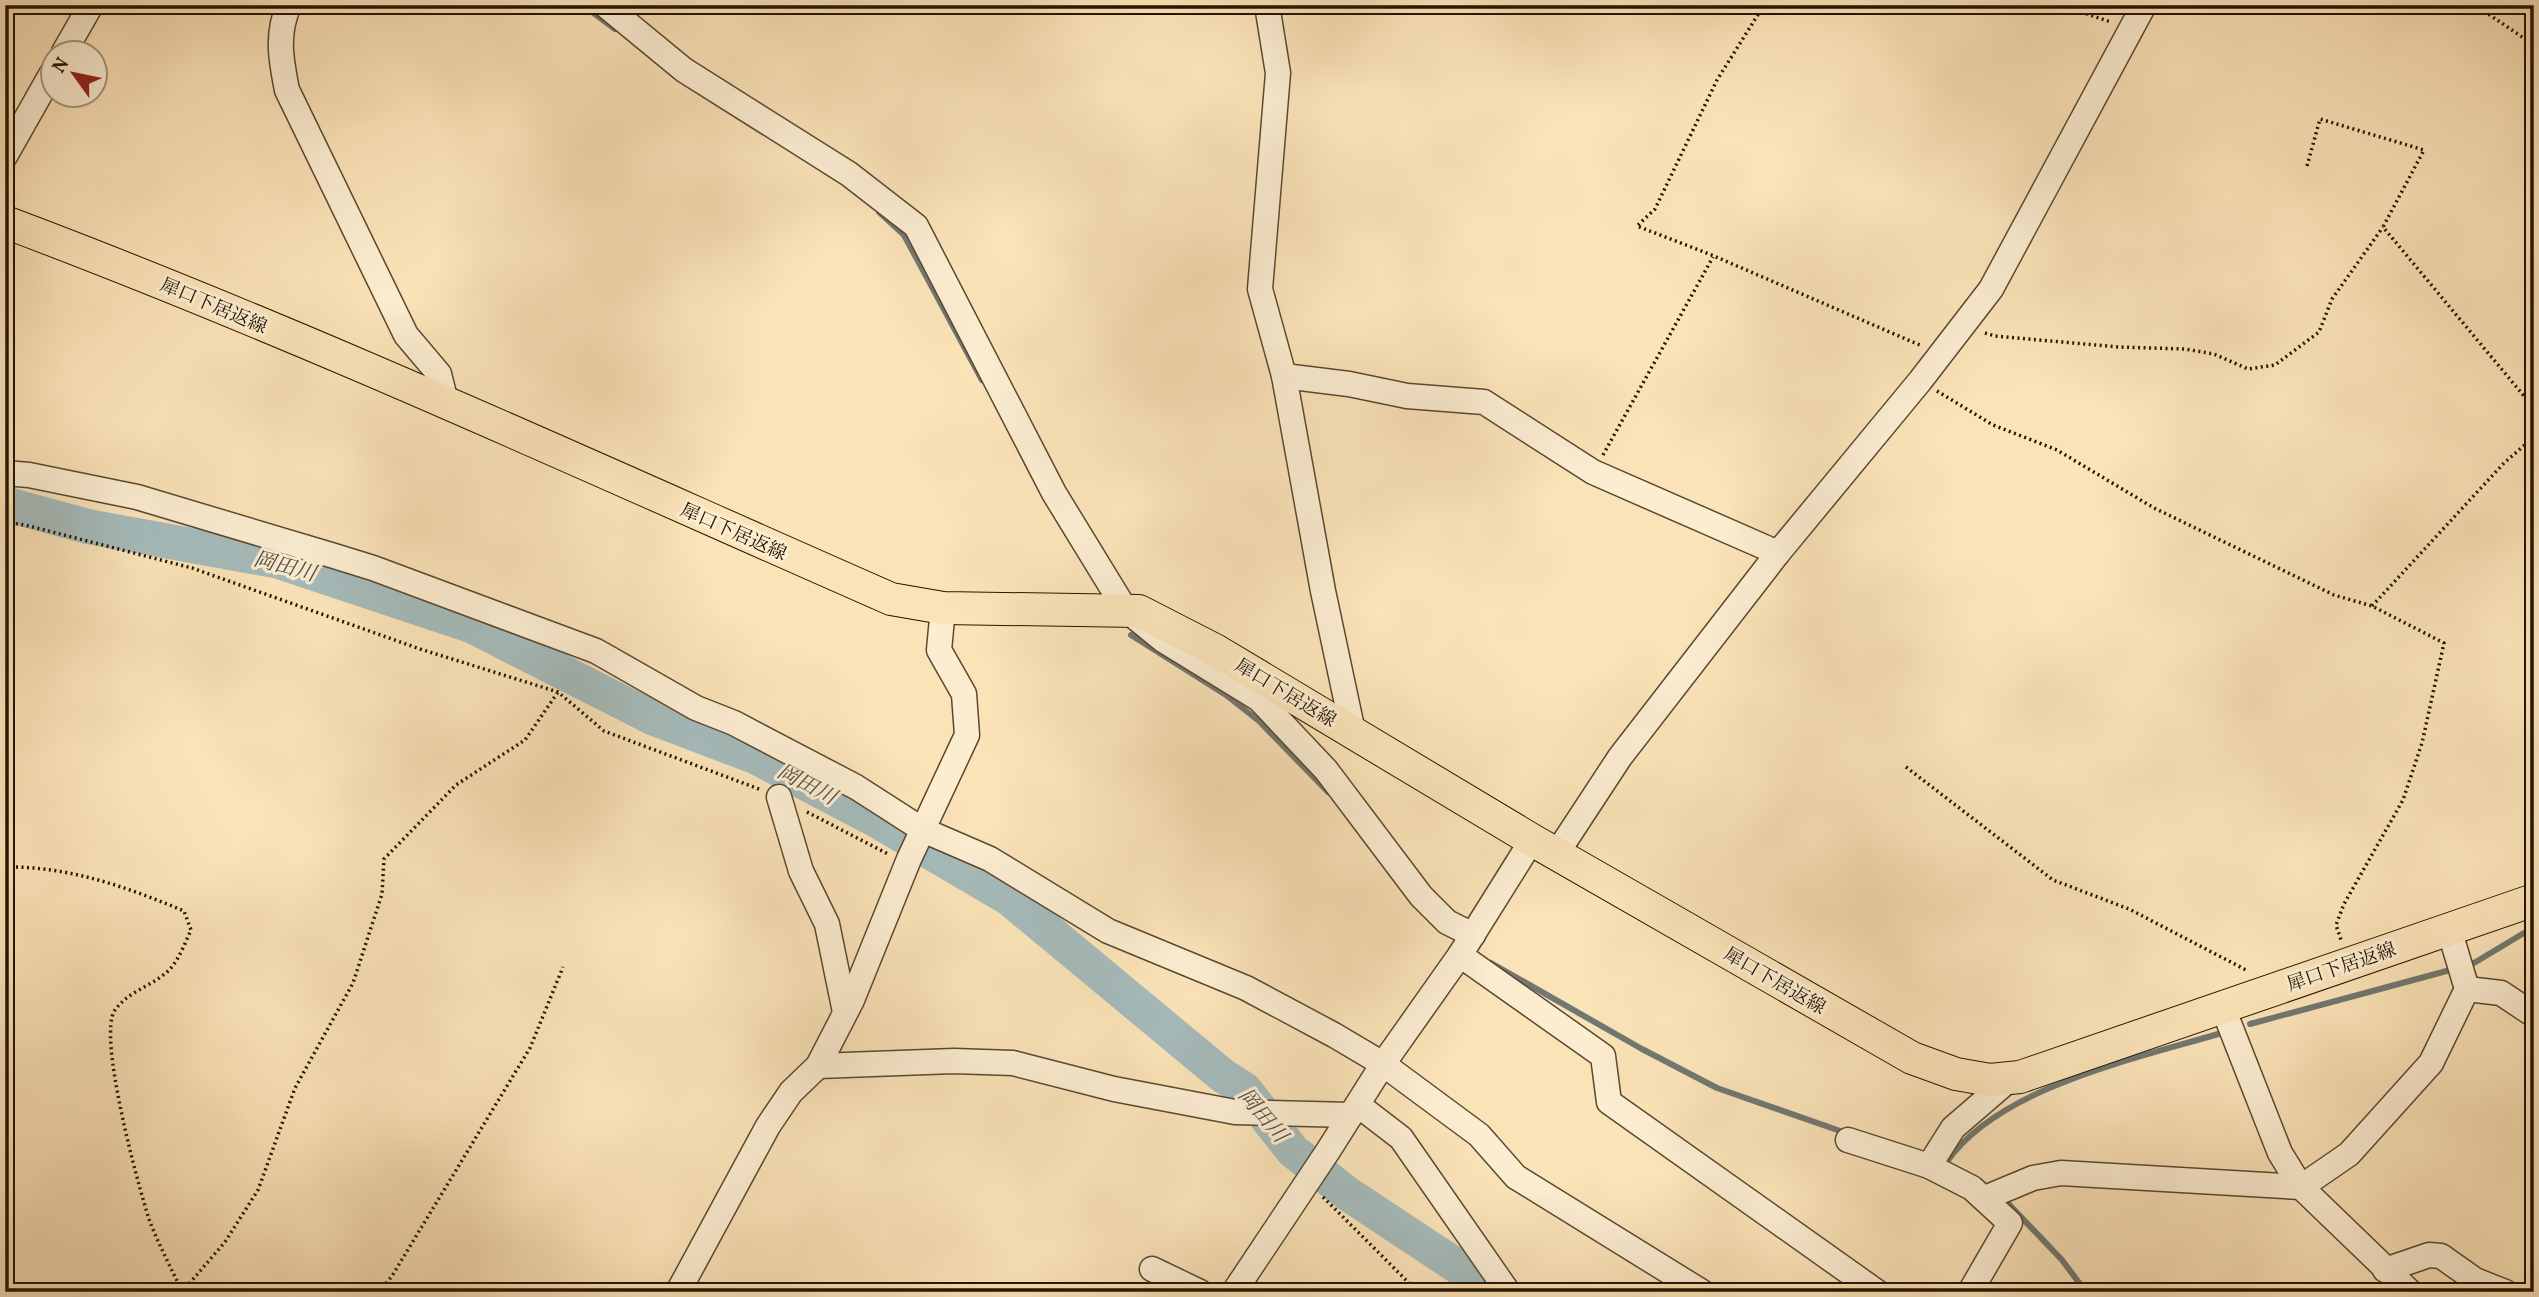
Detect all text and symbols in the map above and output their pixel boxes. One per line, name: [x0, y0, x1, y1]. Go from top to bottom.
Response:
north arrow: [38, 38, 108, 108]
text: N: [47, 53, 76, 79]
street label: 犀口下居返線: [156, 273, 271, 341]
street label: 犀口下居返線: [676, 498, 791, 568]
water label: 岡田川: [250, 545, 321, 590]
street label: 犀口下居返線: [1229, 653, 1341, 734]
water label: 岡田川: [772, 758, 843, 814]
street label: 犀口下居返線: [2284, 937, 2400, 999]
street label: 犀口下居返線: [1718, 942, 1830, 1021]
water label: 岡田川: [1230, 1083, 1294, 1151]

